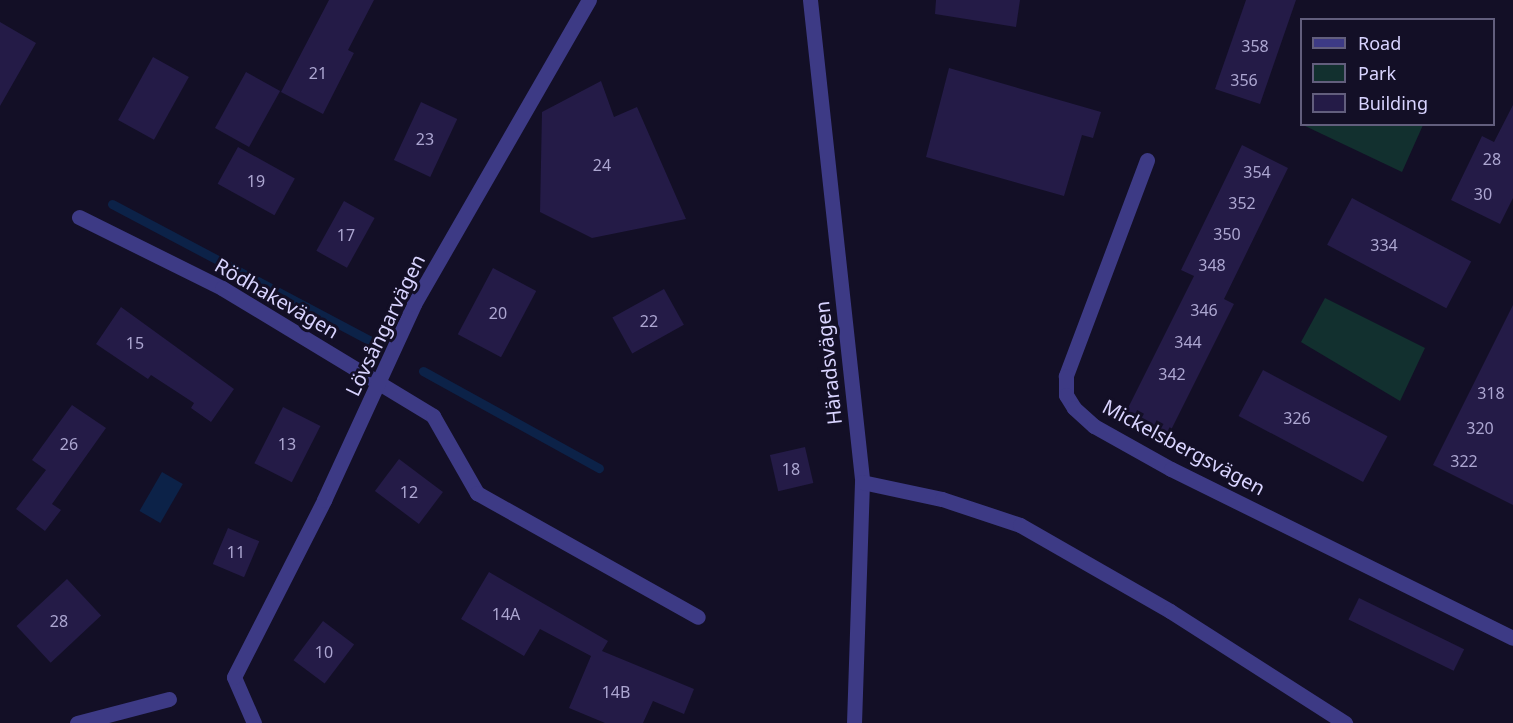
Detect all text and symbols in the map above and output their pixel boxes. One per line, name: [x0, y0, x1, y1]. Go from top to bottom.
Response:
legend: [1300, 18, 1495, 126]
text: Road: [1358, 31, 1401, 55]
house number: 358: [1241, 36, 1269, 56]
text: Park: [1358, 61, 1396, 85]
house number: 21: [309, 63, 327, 83]
house number: 356: [1230, 70, 1258, 90]
text: Building: [1358, 91, 1428, 115]
house number: 23: [416, 129, 434, 149]
house number: 28: [1483, 149, 1501, 169]
house number: 24: [593, 155, 611, 175]
house number: 354: [1243, 162, 1271, 182]
house number: 19: [247, 171, 265, 191]
house number: 30: [1474, 184, 1492, 204]
house number: 352: [1228, 193, 1256, 213]
house number: 350: [1213, 224, 1241, 244]
house number: 17: [337, 225, 355, 245]
house number: 334: [1370, 235, 1398, 255]
street label: Lövsångarvägen: [340, 250, 430, 400]
street label: Rödhakevägen: [211, 253, 343, 343]
house number: 348: [1198, 255, 1226, 275]
street label: Häradsvägen: [810, 300, 846, 426]
house number: 346: [1190, 300, 1218, 320]
house number: 20: [489, 303, 507, 323]
house number: 22: [640, 311, 658, 331]
house number: 344: [1174, 332, 1202, 352]
house number: 15: [126, 333, 144, 353]
house number: 342: [1158, 364, 1186, 384]
house number: 318: [1477, 383, 1505, 403]
street label: Mickelsbergsvägen: [1099, 394, 1269, 500]
house number: 326: [1283, 408, 1311, 428]
house number: 320: [1466, 418, 1494, 438]
house number: 26: [60, 434, 78, 454]
house number: 13: [278, 434, 296, 454]
house number: 322: [1450, 451, 1478, 471]
house number: 18: [782, 459, 800, 479]
house number: 12: [400, 482, 418, 502]
house number: 11: [227, 542, 245, 562]
house number: 14A: [492, 604, 520, 624]
house number: 28: [50, 611, 68, 631]
house number: 10: [315, 642, 333, 662]
house number: 14B: [602, 682, 630, 702]

